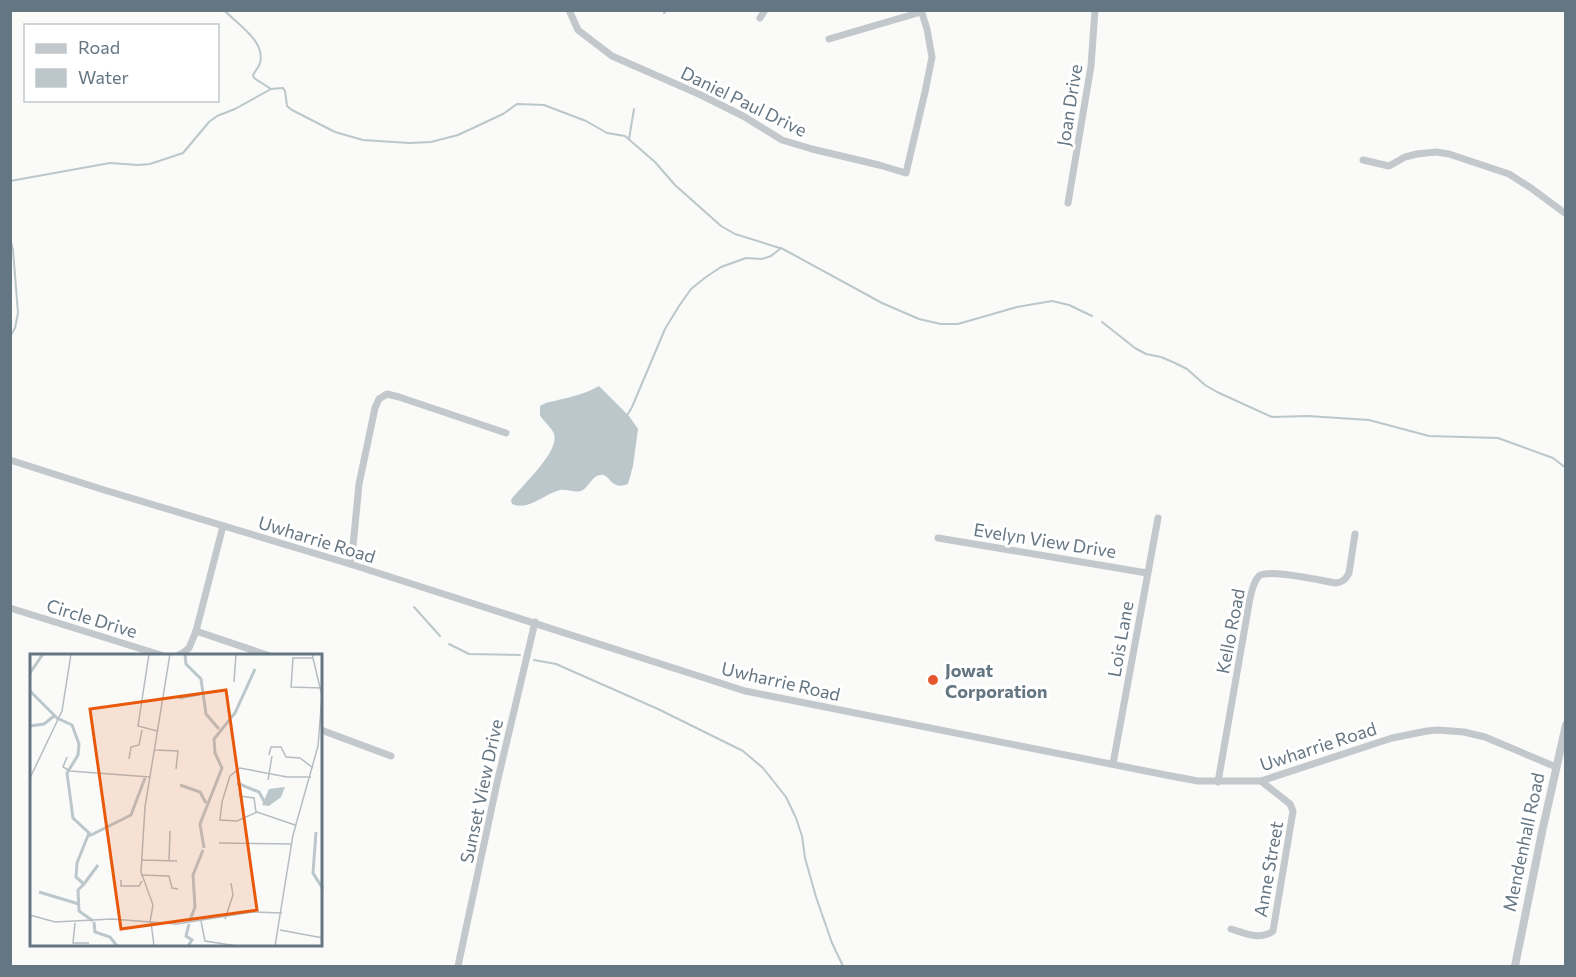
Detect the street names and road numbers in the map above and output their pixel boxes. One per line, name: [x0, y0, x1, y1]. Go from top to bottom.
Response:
street label: Daniel Paul Drive: [677, 61, 811, 141]
street label: Joan Drive: [1052, 62, 1086, 148]
street label: Uwharrie Road: [256, 511, 378, 567]
street label: Evelyn View Drive: [972, 518, 1118, 562]
street label: Kello Road: [1211, 587, 1249, 675]
street label: Circle Drive: [44, 594, 140, 642]
street label: Lois Lane: [1102, 599, 1138, 679]
street label: Uwharrie Road: [719, 657, 843, 705]
street label: Sunset View Drive: [455, 717, 507, 865]
street label: Uwharrie Road: [1257, 717, 1379, 775]
street label: Mendenhall Road: [1498, 770, 1548, 914]
street label: Anne Street: [1249, 819, 1287, 919]

